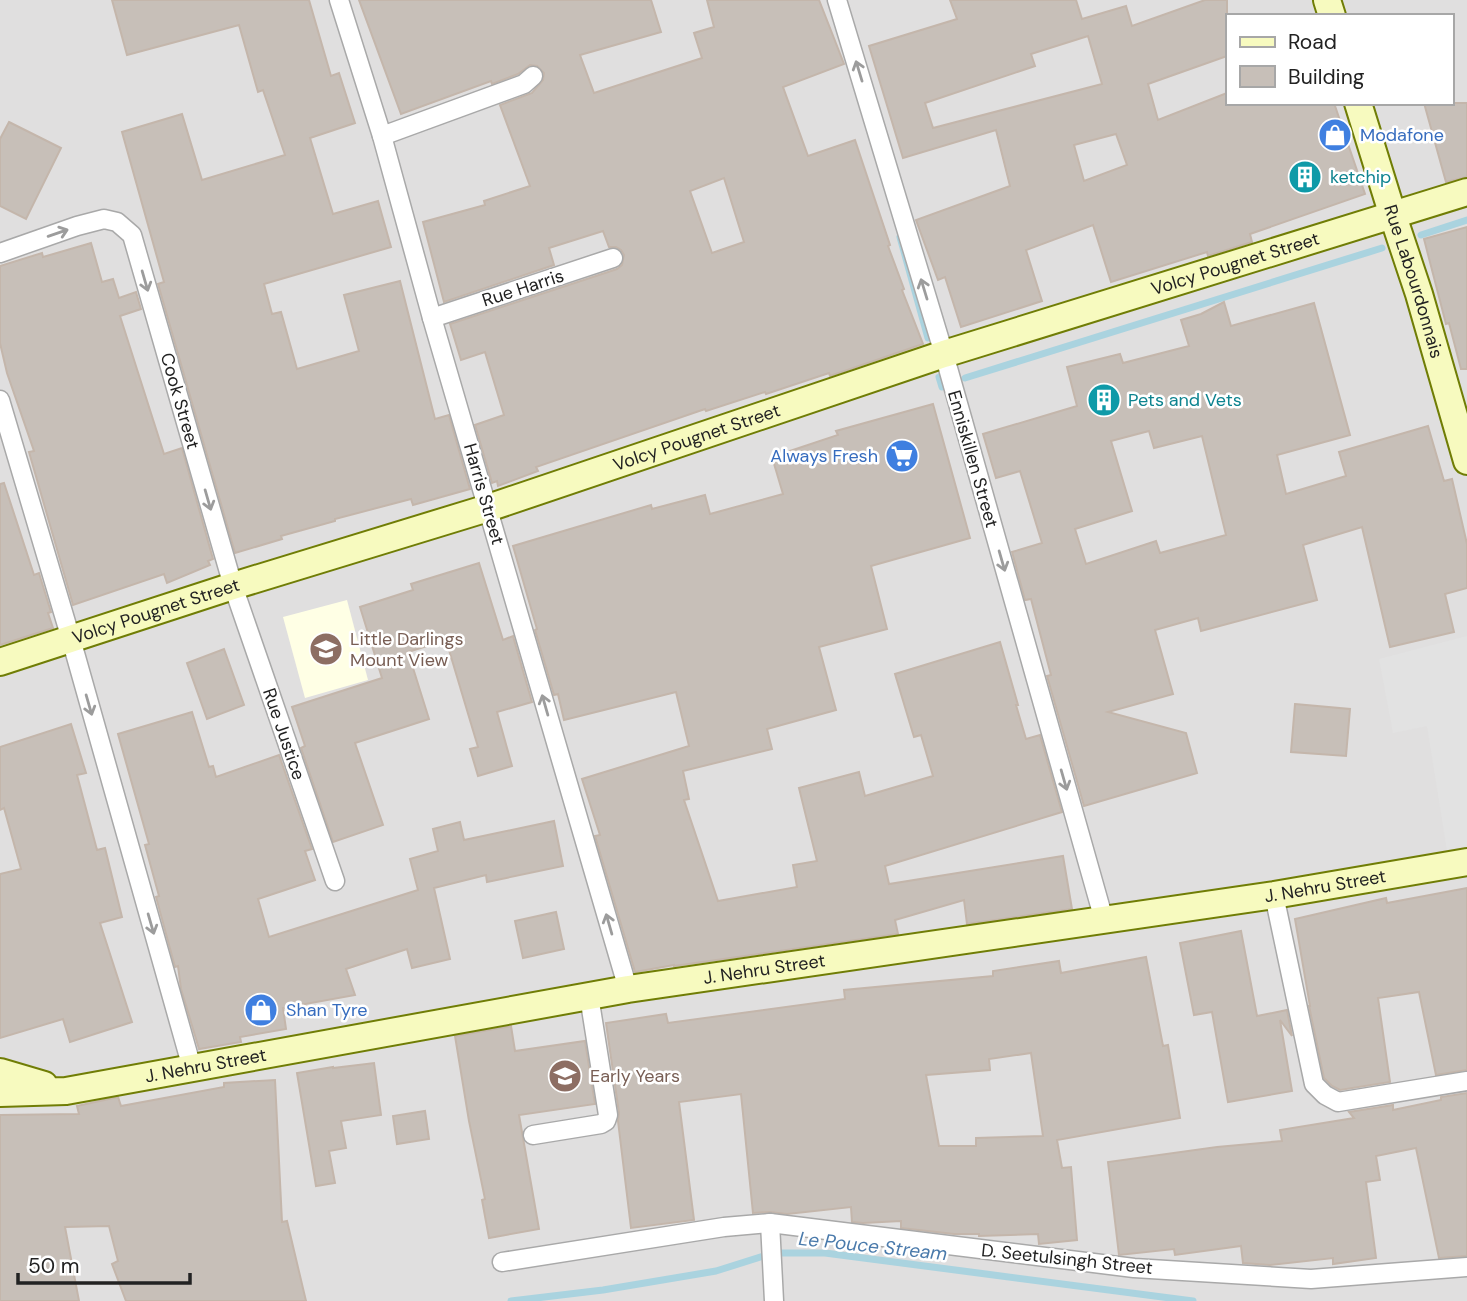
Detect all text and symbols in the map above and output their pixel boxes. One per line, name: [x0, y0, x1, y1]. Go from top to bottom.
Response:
legend: [1226, 14, 1453, 105]
text: Road: [1288, 28, 1337, 56]
one-way arrow: [851, 60, 864, 82]
text: Building: [1288, 63, 1365, 91]
shop icon: Modafone: [1316, 116, 1354, 154]
place label: Modafone: [1360, 123, 1444, 147]
building icon: ketchip: [1286, 158, 1324, 196]
place label: ketchip: [1330, 165, 1391, 189]
street label: Rue Labourdonnais: [1378, 202, 1449, 361]
one-way arrow: [46, 226, 68, 238]
street label: Volcy Pougnet Street: [1148, 226, 1322, 301]
street label: Rue Harris: [479, 263, 567, 313]
one-way arrow: [140, 270, 153, 292]
one-way arrow: [916, 278, 929, 300]
street label: Cook Street: [155, 350, 205, 452]
building icon: Pets and Vets: [1085, 381, 1123, 419]
street label: Enniskillen Street: [942, 387, 1004, 531]
place label: Pets and Vets: [1128, 388, 1242, 412]
street label: Volcy Pougnet Street: [610, 398, 783, 477]
supermarket icon: Always Fresh: [883, 437, 921, 475]
street label: Harris Street: [458, 440, 510, 548]
place label: Always Fresh: [770, 444, 878, 468]
one-way arrow: [203, 488, 216, 510]
one-way arrow: [996, 549, 1009, 572]
street label: Volcy Pougnet Street: [69, 573, 243, 650]
place label: Little Darlings Mount View: [350, 627, 464, 672]
school or university icon: Little Darlings Mount View: [307, 630, 345, 668]
street label: Rue Justice: [257, 685, 311, 783]
one-way arrow: [84, 694, 97, 716]
one-way arrow: [538, 694, 551, 716]
one-way arrow: [1058, 768, 1071, 791]
street label: J. Nehru Street: [1263, 864, 1388, 908]
one-way arrow: [145, 912, 158, 935]
one-way arrow: [601, 913, 614, 935]
street label: J. Nehru Street: [702, 948, 827, 990]
shop icon: Shan Tyre: [242, 991, 280, 1029]
place label: Shan Tyre: [286, 998, 367, 1022]
street label: J. Nehru Street: [143, 1043, 268, 1088]
school or university icon: Early Years: [546, 1057, 584, 1095]
place label: Early Years: [590, 1064, 680, 1088]
water label: Le Pouce Stream: [797, 1226, 949, 1266]
street label: D. Seetulsingh Street: [980, 1238, 1154, 1280]
scale bar: [18, 1242, 189, 1286]
text: 50 m: [28, 1252, 79, 1280]

